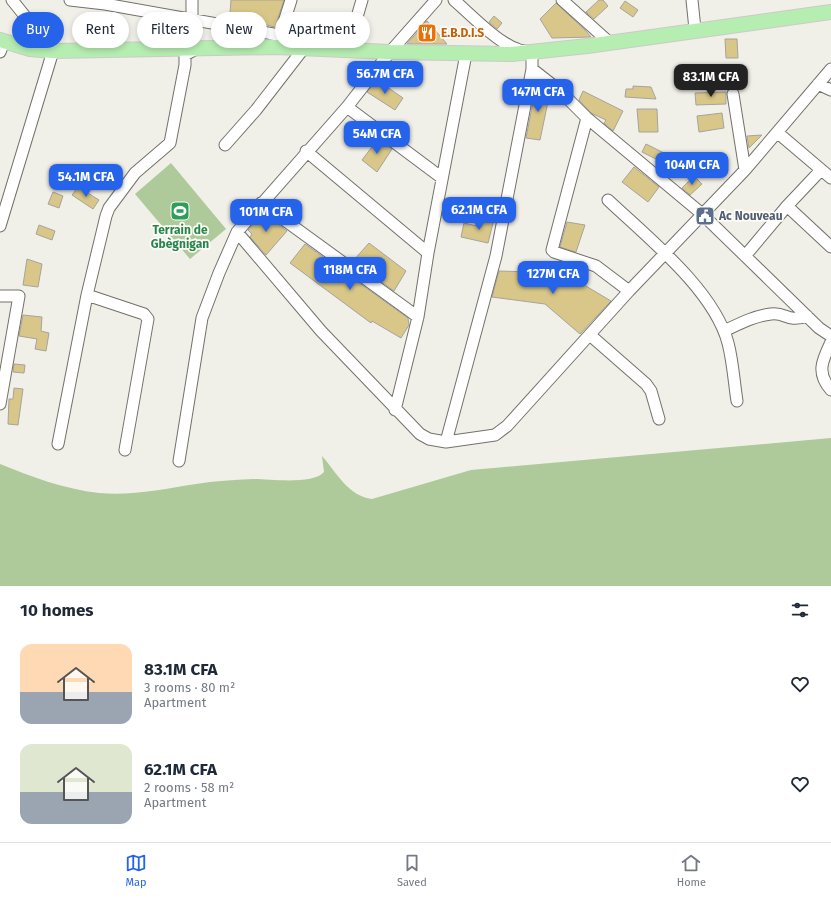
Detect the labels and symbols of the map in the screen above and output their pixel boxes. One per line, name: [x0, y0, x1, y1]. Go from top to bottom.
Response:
restaurant icon: E.B.D.I.S: [416, 22, 438, 44]
place label: E.B.D.I.S: [441, 26, 484, 40]
pin: 56.7M CFA: [339, 61, 431, 95]
pin: 83.1M CFA: [665, 64, 757, 98]
pin: 147M CFA: [497, 79, 579, 113]
pin: 54M CFA: [340, 121, 414, 155]
pin: 104M CFA: [651, 152, 733, 186]
pin: 54.1M CFA: [40, 164, 132, 198]
pin: 62.1M CFA: [433, 197, 525, 231]
pin: 101M CFA: [225, 199, 307, 233]
sports icon: Terrain de Gbègnigan: [169, 200, 191, 222]
public building icon: Ac Nouveau: [694, 205, 716, 227]
place label: Ac Nouveau: [718, 209, 783, 223]
place label: Terrain de Gbègnigan: [151, 223, 209, 251]
pin: 118M CFA: [309, 257, 391, 291]
pin: 127M CFA: [512, 261, 594, 295]

